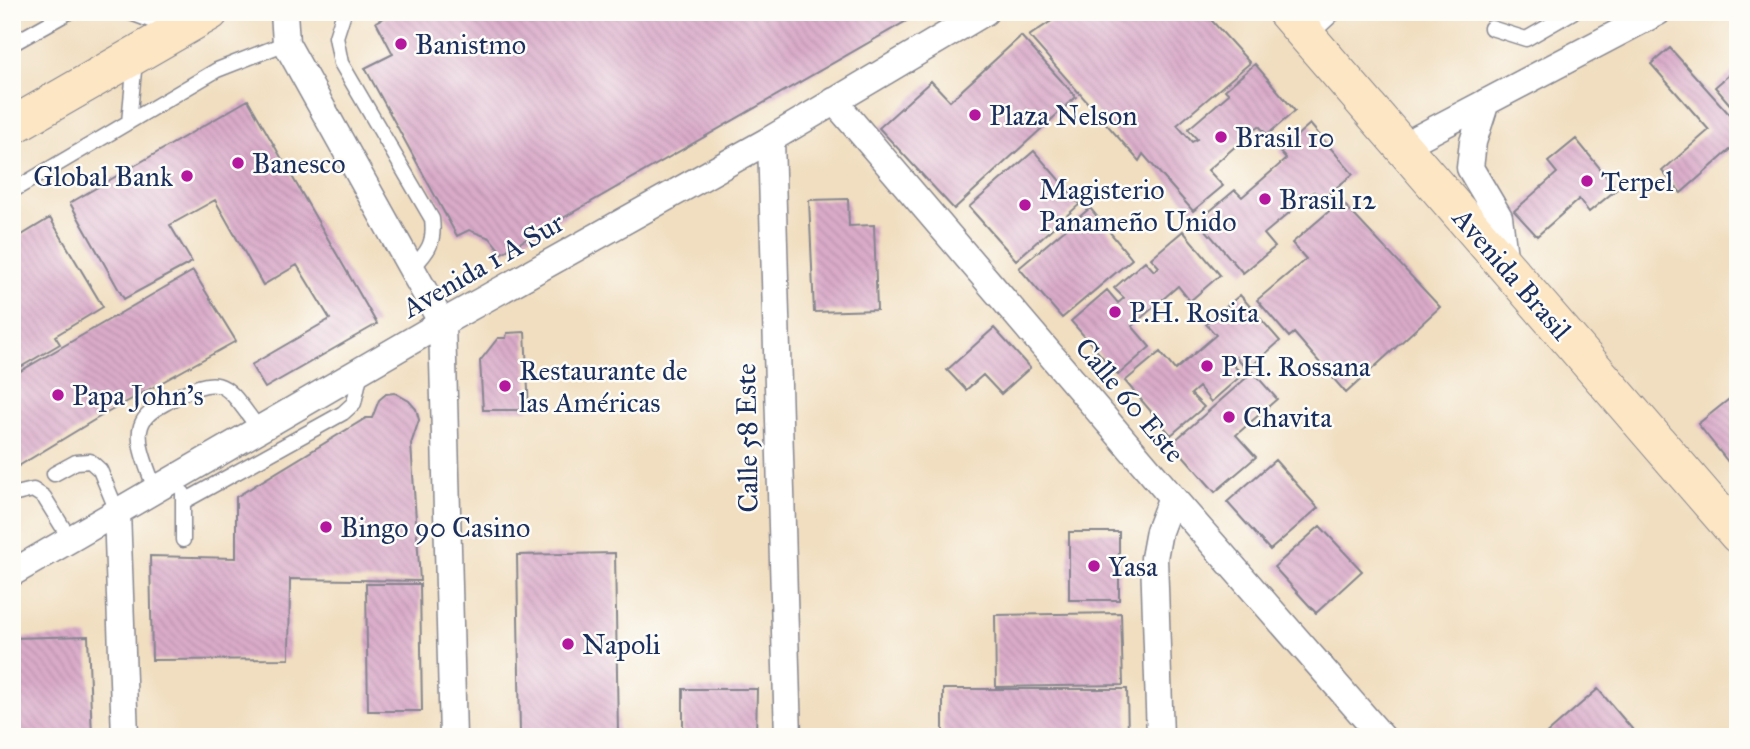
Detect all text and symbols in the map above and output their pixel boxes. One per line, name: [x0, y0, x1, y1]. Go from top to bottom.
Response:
place label: Banistmo: [415, 27, 526, 62]
marker: Banistmo: [393, 36, 409, 52]
place label: Plaza Nelson: [989, 98, 1137, 133]
marker: Plaza Nelson: [967, 107, 983, 123]
place label: Brasil 10: [1235, 120, 1334, 155]
marker: Brasil 10: [1213, 129, 1229, 145]
place label: Banesco: [252, 146, 346, 181]
marker: Banesco: [230, 155, 246, 171]
place label: Global Bank: [33, 159, 173, 194]
place label: Terpel: [1601, 164, 1674, 199]
marker: Global Bank: [179, 168, 195, 184]
place label: Magisterio Panameño Unido: [1039, 172, 1237, 239]
marker: Terpel: [1579, 173, 1595, 189]
place label: Brasil 12: [1279, 182, 1376, 217]
marker: Brasil 12: [1257, 191, 1273, 207]
marker: Magisterio Panameño Unido: [1017, 197, 1033, 213]
street label: Avenida Brasil: [1445, 200, 1579, 347]
street label: Avenida 1 A Sur: [395, 204, 570, 326]
place label: P.H. Rosita: [1129, 295, 1259, 330]
marker: P.H. Rosita: [1107, 304, 1123, 320]
street label: Calle 60 Este: [1068, 330, 1192, 470]
place label: P.H. Rossana: [1221, 349, 1371, 384]
place label: Restaurante de las Américas: [519, 353, 688, 420]
marker: P.H. Rossana: [1199, 358, 1215, 374]
street label: Calle 58 Este: [728, 363, 766, 513]
place label: Papa John's: [72, 378, 204, 413]
marker: Restaurante de las Américas: [497, 378, 513, 394]
marker: Papa John's: [50, 387, 66, 403]
place label: Chavita: [1243, 400, 1332, 435]
marker: Chavita: [1221, 409, 1237, 425]
place label: Bingo 90 Casino: [340, 510, 530, 545]
marker: Bingo 90 Casino: [318, 519, 334, 535]
place label: Yasa: [1108, 549, 1158, 584]
marker: Yasa: [1086, 558, 1102, 574]
place label: Napoli: [582, 627, 661, 662]
marker: Napoli: [560, 636, 576, 652]

